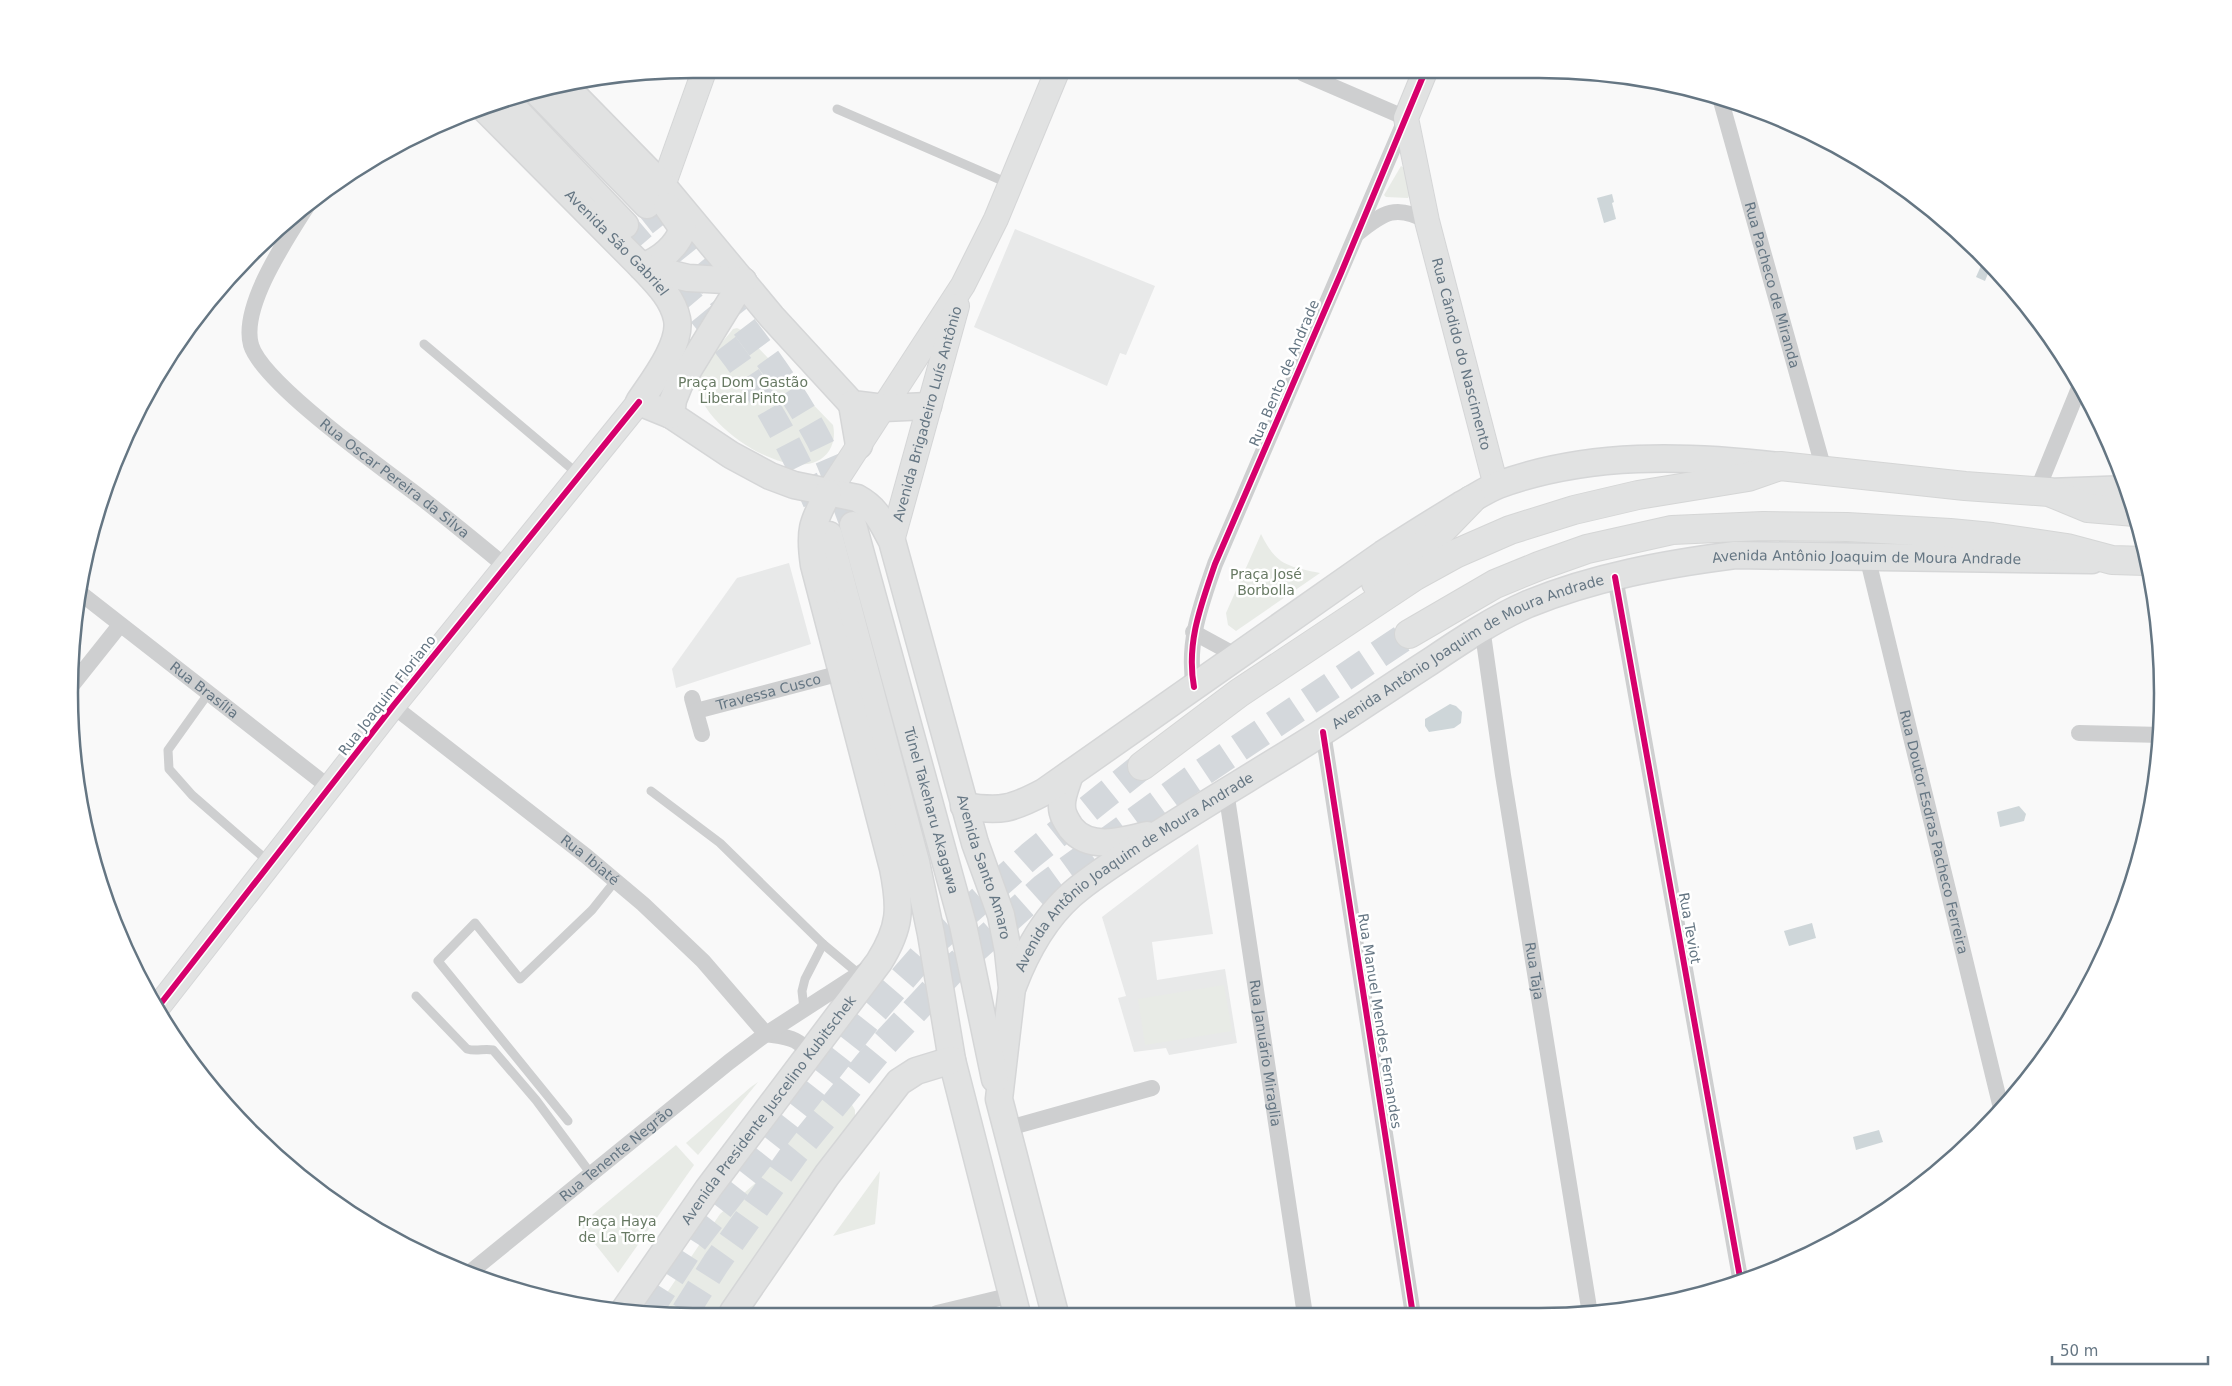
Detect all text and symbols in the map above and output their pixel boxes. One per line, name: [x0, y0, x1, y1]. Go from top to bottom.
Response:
street label: Avenida São Gabriel: [562, 186, 672, 299]
street label: Rua Pacheco de Miranda: [1742, 200, 1803, 370]
street label: Rua Cândido do Nascimento: [1429, 256, 1494, 452]
street label: Rua Bento de Andrade: [1246, 297, 1322, 449]
street label: Avenida Brigadeiro Luís Antônio: [890, 304, 965, 523]
park label: Praça Dom Gastão Liberal Pinto: [678, 374, 808, 406]
street label: Rua Oscar Pereira da Silva: [317, 415, 473, 541]
street label: Avenida Antônio Joaquim de Moura Andrade: [1711, 547, 2021, 567]
park label: Praça José Borbolla: [1230, 566, 1302, 598]
street label: Avenida Antônio Joaquim de Moura Andrade: [1329, 571, 1606, 732]
street label: Rua Joaquim Floriano: [335, 632, 439, 758]
street label: Rua Brasília: [167, 658, 242, 722]
street label: Travessa Cusco: [713, 671, 823, 714]
street label: Rua Doutor Esdras Pacheco Ferreira: [1897, 708, 1971, 956]
street label: Túnel Takeharu Akagawa: [901, 724, 962, 896]
street label: Avenida Antônio Joaquim de Moura Andrade: [1012, 769, 1256, 974]
street label: Avenida Santo Amaro: [954, 793, 1014, 941]
street label: Rua Ibiaté: [558, 831, 622, 888]
street label: Rua Teviot: [1676, 891, 1704, 965]
street label: Rua Manuel Mendes Fernandes: [1355, 912, 1405, 1130]
street label: Rua Taja: [1522, 941, 1547, 1001]
street label: Rua Januário Miraglia: [1247, 978, 1284, 1128]
street label: Avenida Presidente Juscelino Kubitschek: [678, 992, 859, 1227]
street label: Rua Tenente Negrão: [556, 1103, 676, 1204]
park label: Praça Haya de La Torre: [577, 1213, 657, 1245]
scale bar: [2052, 1334, 2208, 1366]
text: 50 m: [2060, 1342, 2098, 1360]

